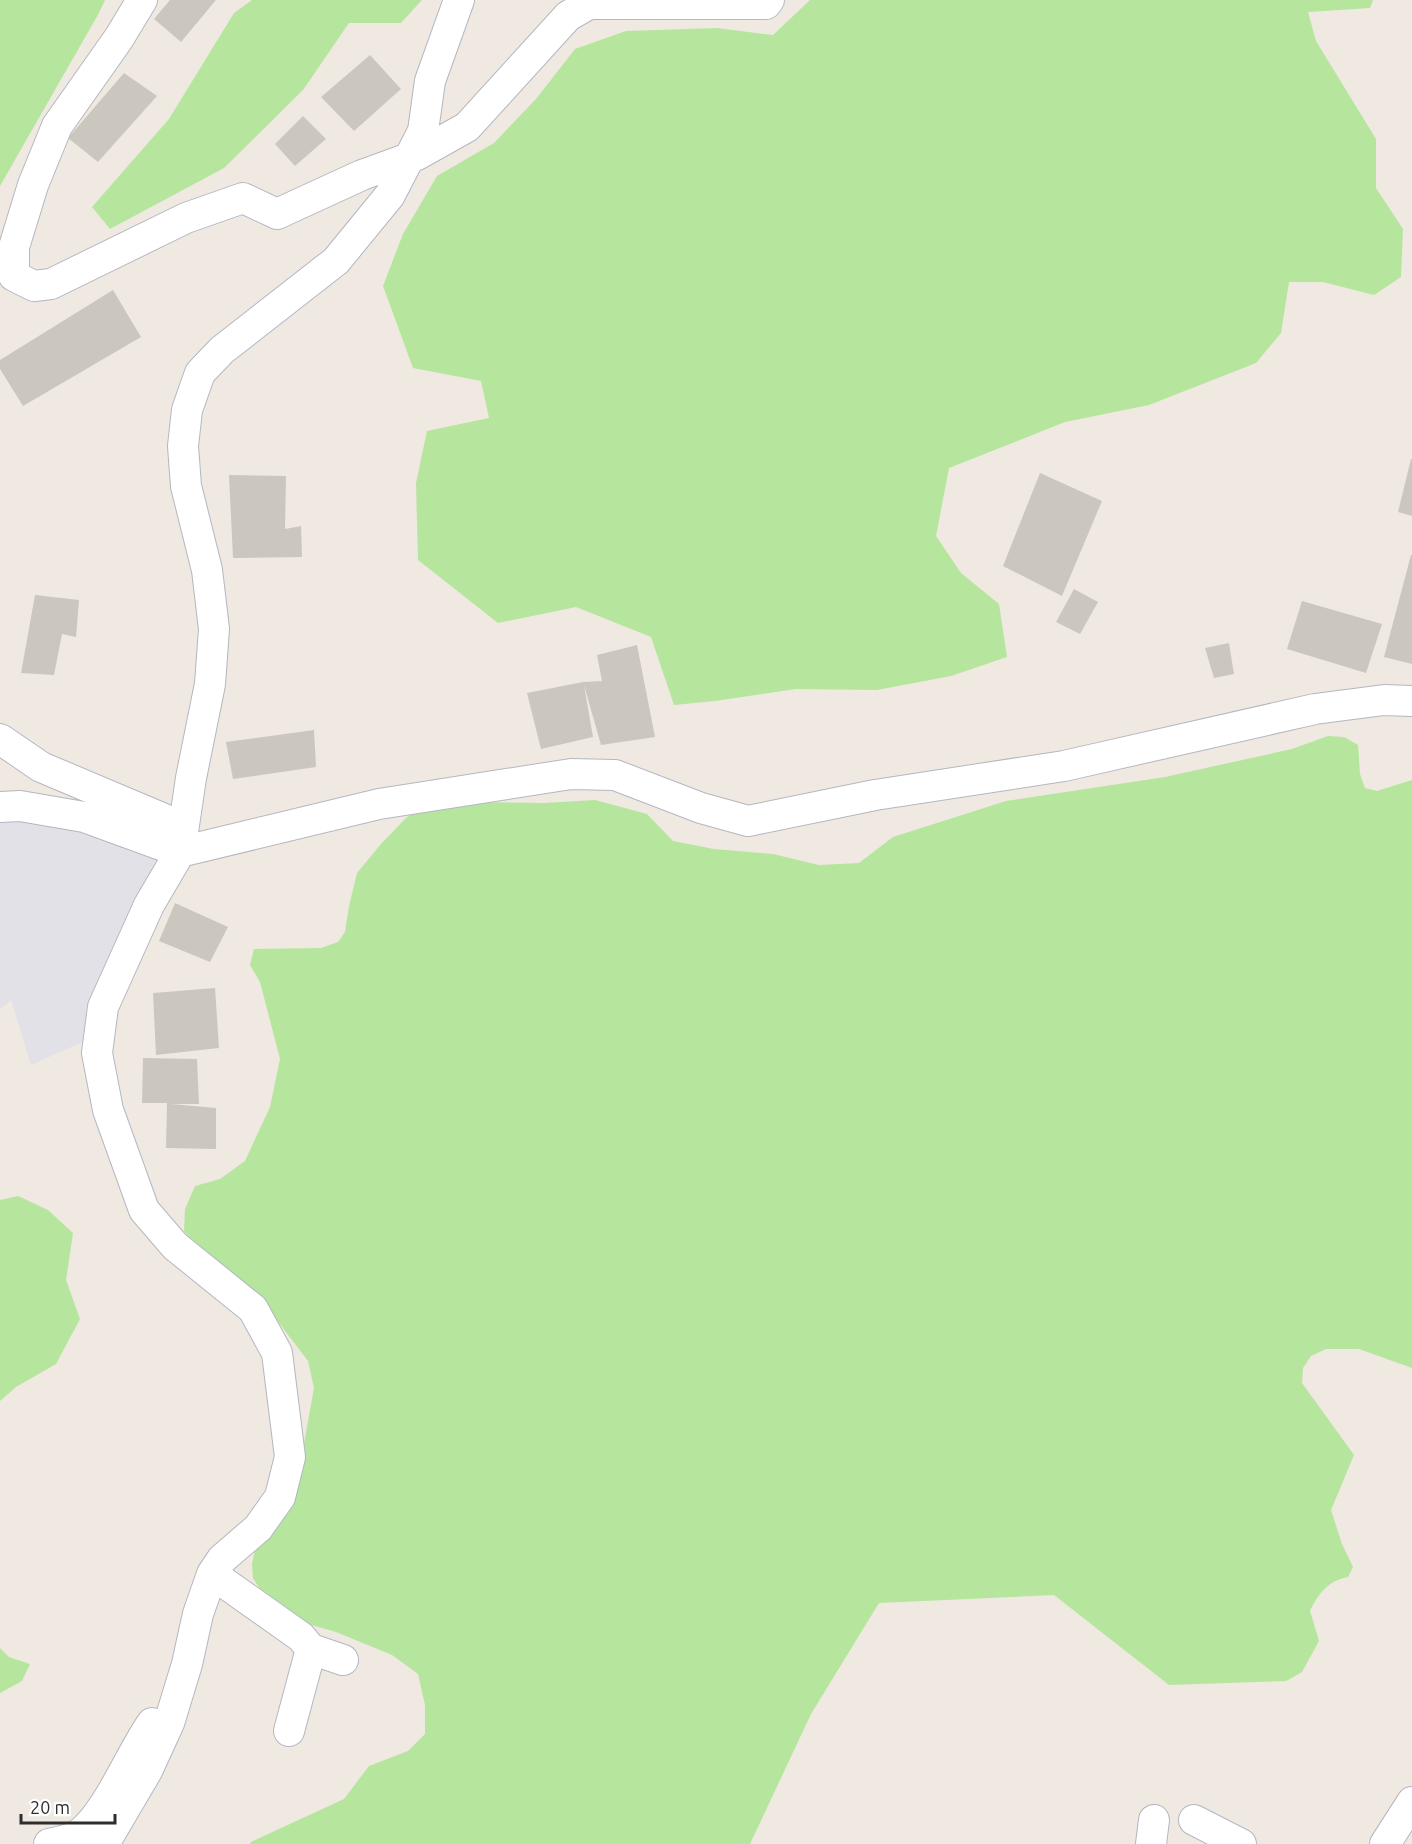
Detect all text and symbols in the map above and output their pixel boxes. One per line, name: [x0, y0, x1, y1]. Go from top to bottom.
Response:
scale bar: [21, 1787, 116, 1825]
text: 20 m: [30, 1797, 70, 1817]

